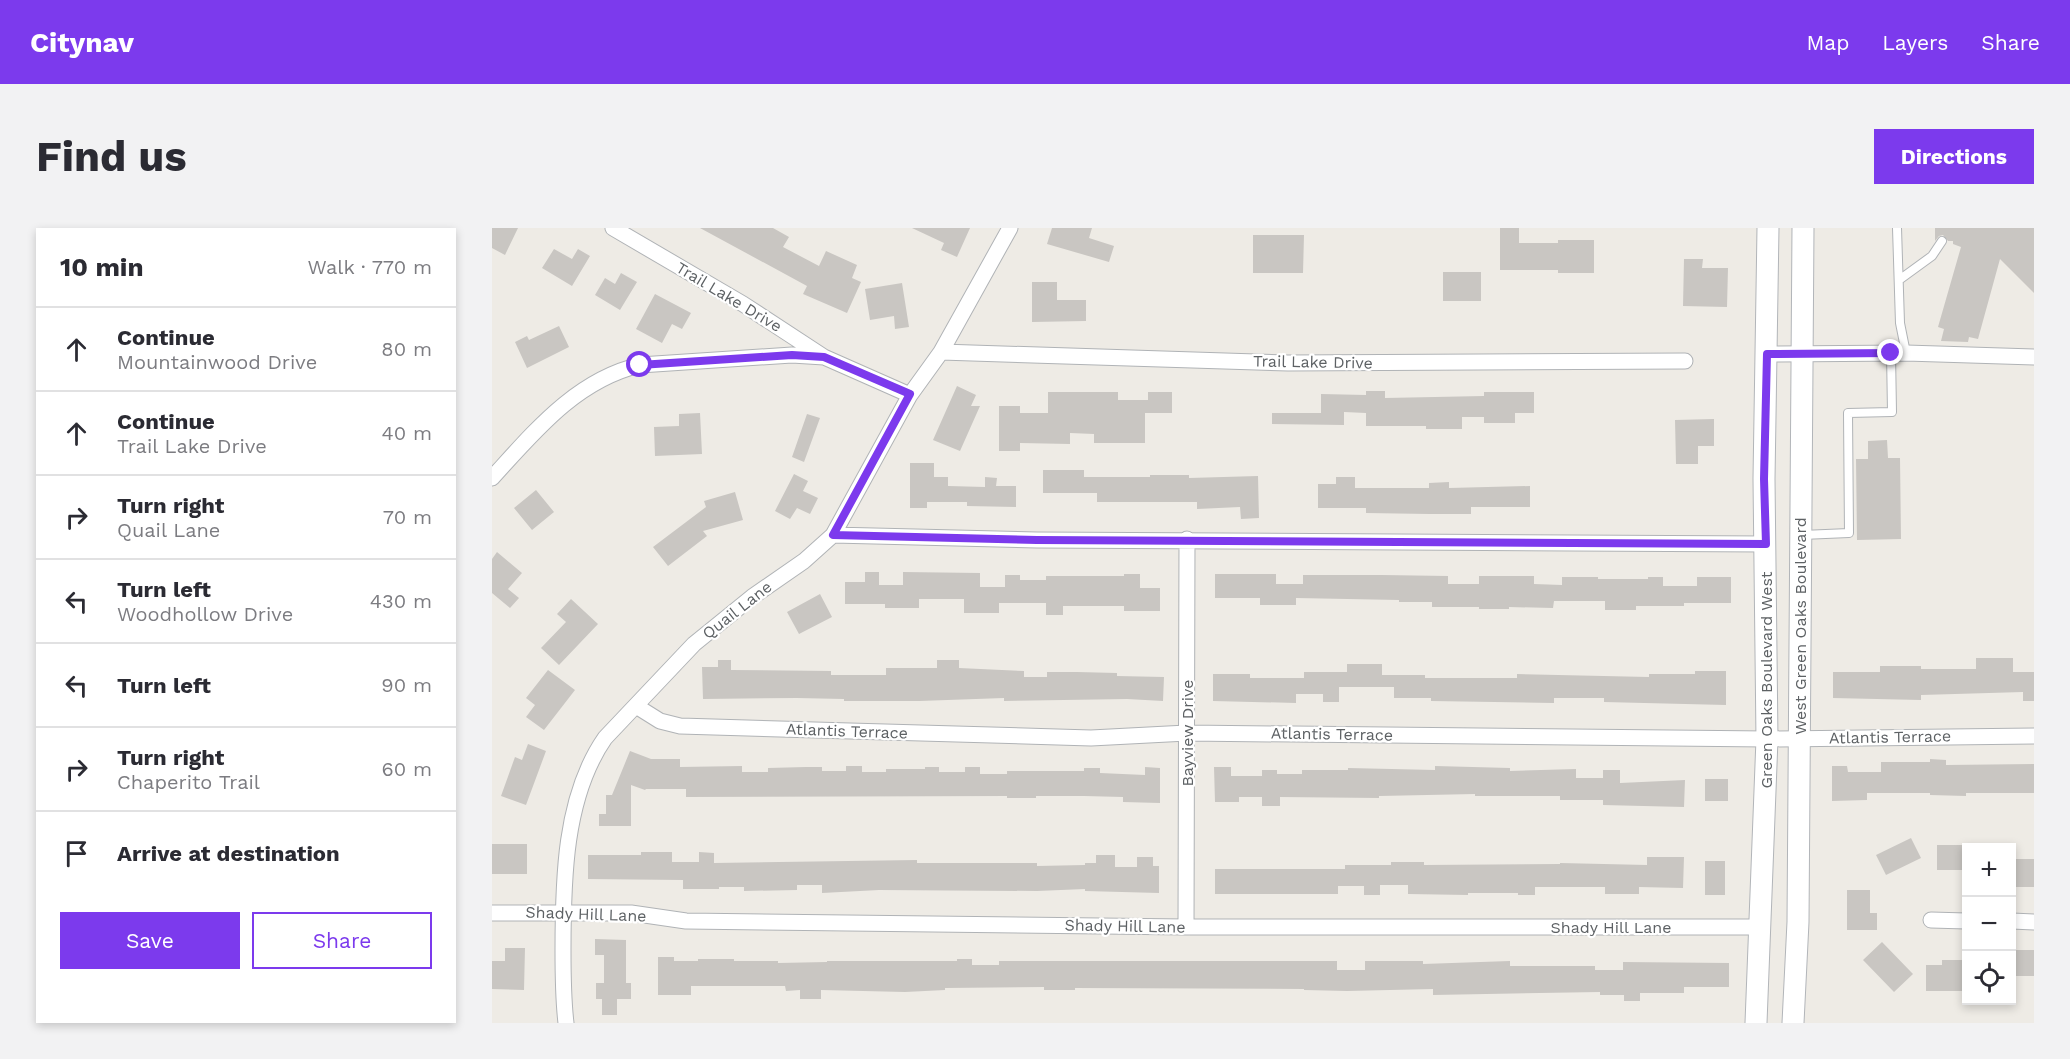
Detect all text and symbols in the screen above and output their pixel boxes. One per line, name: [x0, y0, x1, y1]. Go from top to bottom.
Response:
text: Citynav: [30, 26, 134, 59]
text: Map: [1806, 30, 1849, 55]
text: Layers: [1882, 30, 1948, 55]
text: Share: [1981, 30, 2040, 55]
button: Directions: [1874, 129, 2034, 184]
text: Find us: [36, 132, 187, 181]
text: 10 min: [60, 252, 144, 282]
text: Walk · 770 m: [308, 255, 432, 279]
street label: Trail Lake Drive: [673, 258, 785, 336]
text: Continue: [117, 325, 215, 350]
icon: ahead: [60, 333, 93, 366]
text: 80 m: [381, 337, 432, 361]
route end: [1877, 339, 1903, 365]
text: Mountainwood Drive: [117, 350, 317, 374]
route start: [626, 351, 652, 377]
street label: Trail Lake Drive: [1253, 351, 1373, 373]
text: Continue: [117, 409, 215, 434]
icon: ahead: [60, 417, 93, 450]
text: 40 m: [381, 421, 432, 445]
text: Trail Lake Drive: [117, 434, 267, 458]
text: Turn right: [117, 493, 224, 518]
icon: right: [60, 501, 93, 534]
text: 70 m: [383, 505, 432, 529]
street label: West Green Oaks Boulevard: [1791, 517, 1810, 735]
text: Quail Lane: [117, 518, 220, 542]
street label: Green Oaks Boulevard West: [1757, 571, 1776, 789]
text: Turn left: [117, 577, 211, 602]
street label: Quail Lane: [699, 577, 775, 643]
icon: left: [60, 585, 93, 618]
text: 430 m: [370, 589, 432, 613]
text: Woodhollow Drive: [117, 602, 293, 626]
icon: left: [60, 669, 93, 702]
text: Turn left: [117, 673, 211, 698]
text: 90 m: [381, 673, 432, 697]
street label: Bayview Drive: [1178, 679, 1197, 787]
street label: Atlantis Terrace: [786, 719, 908, 743]
street label: Atlantis Terrace: [1271, 723, 1393, 745]
street label: Atlantis Terrace: [1829, 726, 1951, 748]
text: Turn right: [117, 745, 224, 770]
icon: right: [60, 753, 93, 786]
text: 60 m: [382, 757, 432, 781]
text: Chaperito Trail: [117, 770, 260, 794]
icon: arrive: [60, 837, 93, 870]
text: Arrive at destination: [117, 841, 340, 866]
map controls: [1962, 843, 2016, 1005]
button: +: [1962, 843, 2016, 897]
button: −: [1962, 897, 2016, 951]
street label: Shady Hill Lane: [525, 902, 647, 926]
button: Save: [60, 912, 240, 969]
button: Share: [252, 912, 432, 969]
street label: Shady Hill Lane: [1064, 915, 1186, 937]
street label: Shady Hill Lane: [1550, 918, 1672, 937]
button: locate: [1962, 951, 2016, 1005]

